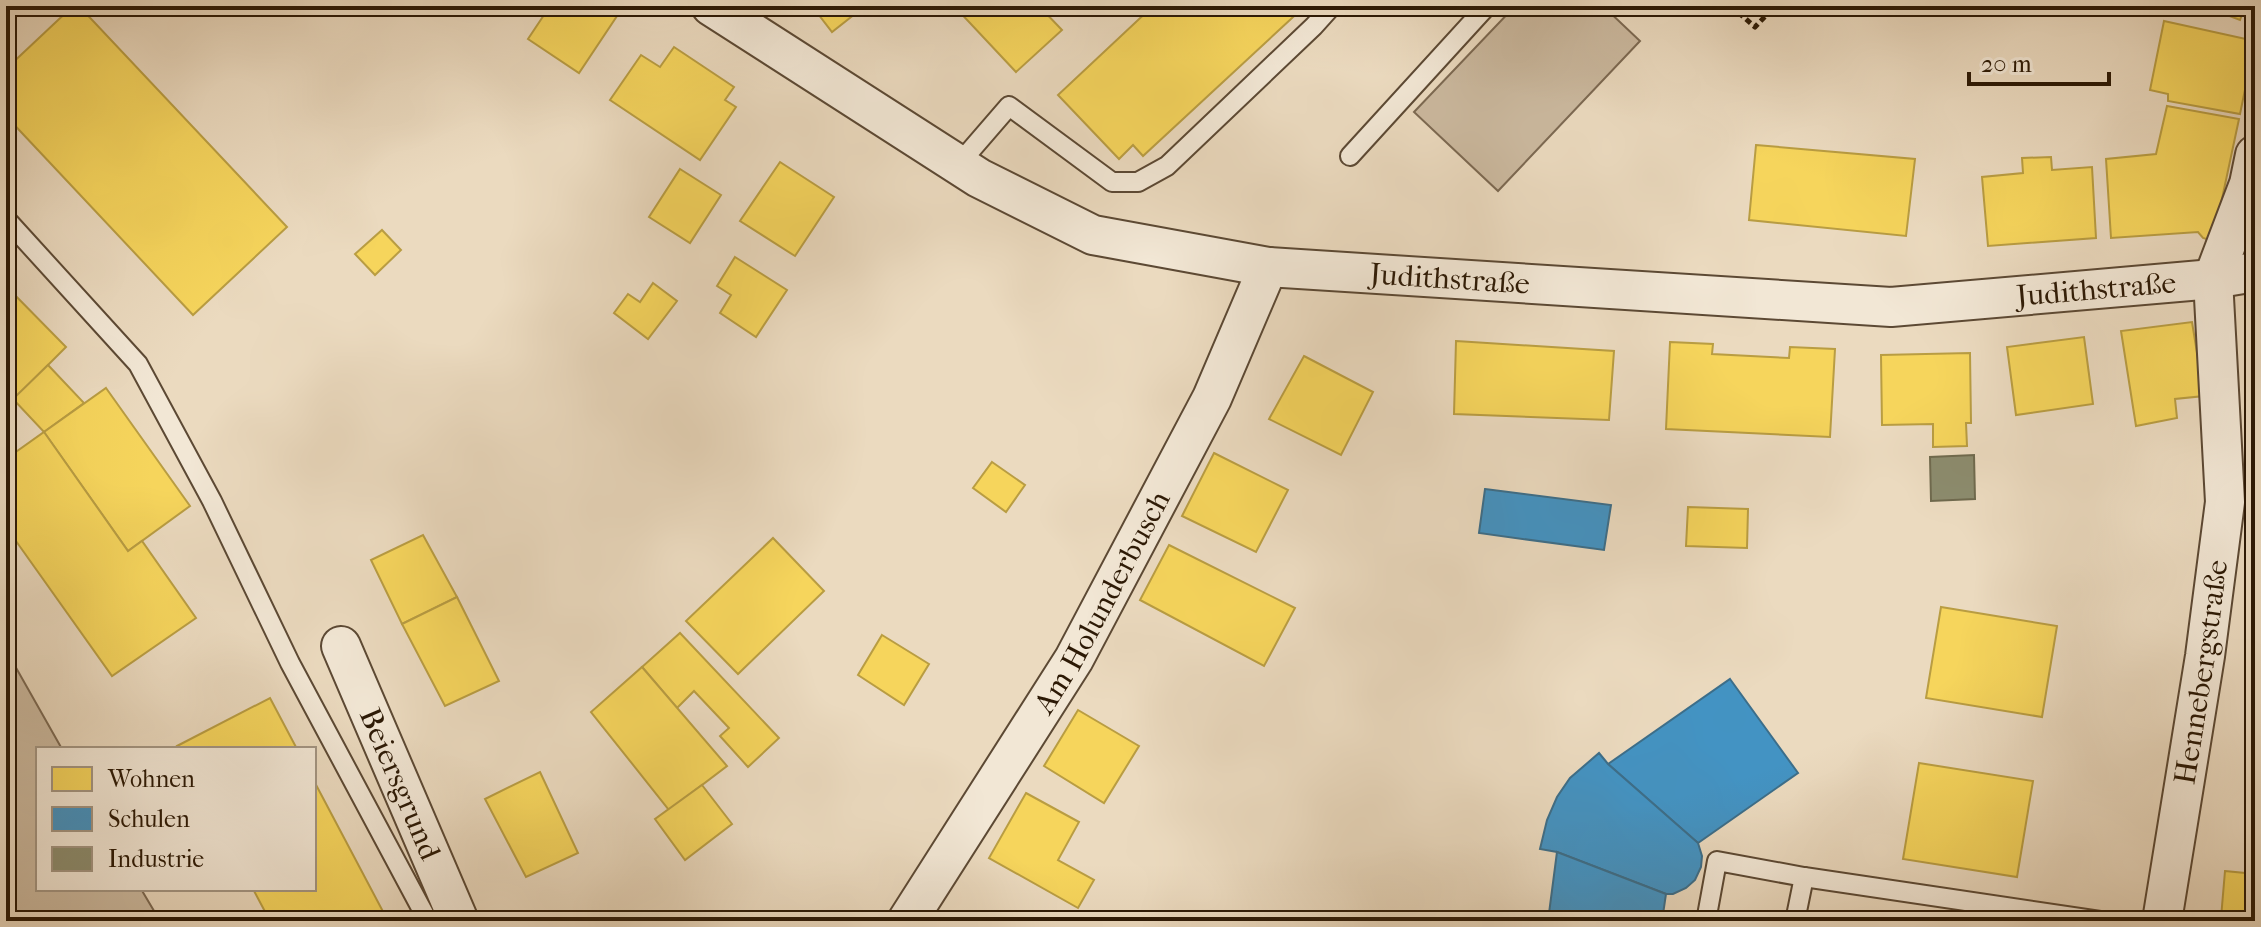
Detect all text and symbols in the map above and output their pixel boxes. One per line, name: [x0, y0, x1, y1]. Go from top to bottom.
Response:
scale bar: [1969, 36, 2109, 86]
text: 20 m: [1981, 50, 2032, 78]
street label: Judithstraße: [1367, 256, 1531, 302]
street label: Judithstraße: [2013, 265, 2178, 314]
street label: Am Holunderbusch: [1026, 485, 1178, 721]
street label: Hennebergstraße: [2167, 558, 2235, 787]
street label: Beiersgrund: [352, 703, 448, 866]
legend: [36, 747, 316, 891]
text: Wohnen: [107, 765, 195, 793]
text: Schulen: [108, 805, 190, 833]
text: Industrie: [108, 845, 204, 873]

